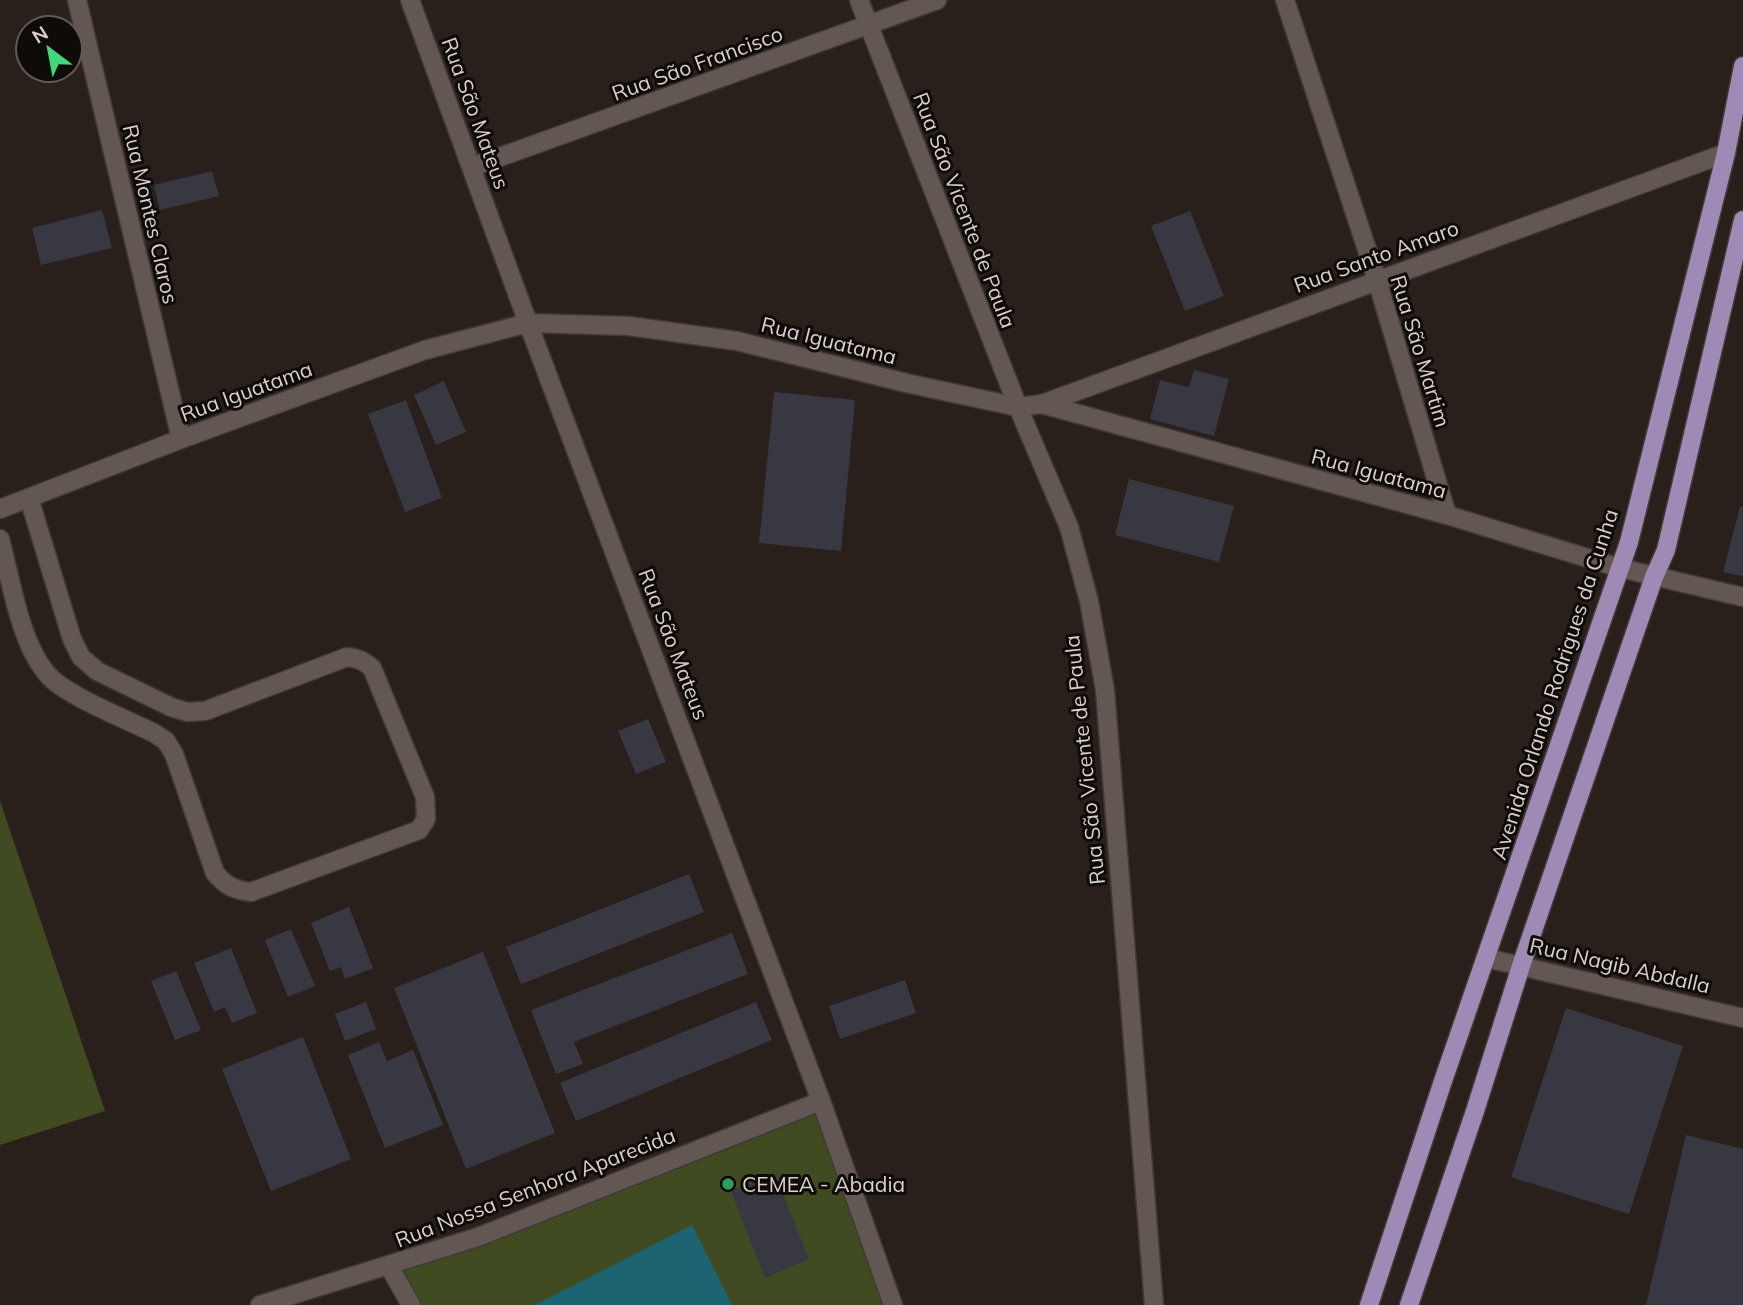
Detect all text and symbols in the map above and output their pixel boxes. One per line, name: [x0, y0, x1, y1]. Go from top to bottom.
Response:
north arrow: [14, 14, 84, 84]
street label: Rua São Francisco: [608, 20, 786, 106]
text: N: [28, 21, 52, 49]
street label: Rua São Mateus: [436, 34, 516, 192]
street label: Rua São Vicente de Paula: [908, 88, 1022, 332]
street label: Rua Montes Claros: [118, 122, 184, 306]
street label: Rua Santo Amaro: [1290, 214, 1462, 298]
street label: Rua São Martim: [1386, 272, 1456, 430]
street label: Rua Iguatama: [759, 311, 899, 369]
street label: Rua Iguatama: [176, 355, 316, 427]
street label: Rua Iguatama: [1309, 443, 1449, 503]
street label: Avenida Orlando Rodrigues da Cunha: [1485, 506, 1623, 862]
street label: Rua São Mateus: [633, 565, 715, 723]
street label: Rua São Vicente de Paula: [1058, 634, 1110, 886]
street label: Rua Nagib Abdalla: [1527, 932, 1713, 998]
street label: Rua Nossa Senhora Aparecida: [391, 1121, 679, 1253]
place label: CEMEA - Abadia: [742, 1171, 905, 1197]
marker: CEMEA - Abadia: [720, 1176, 736, 1192]

